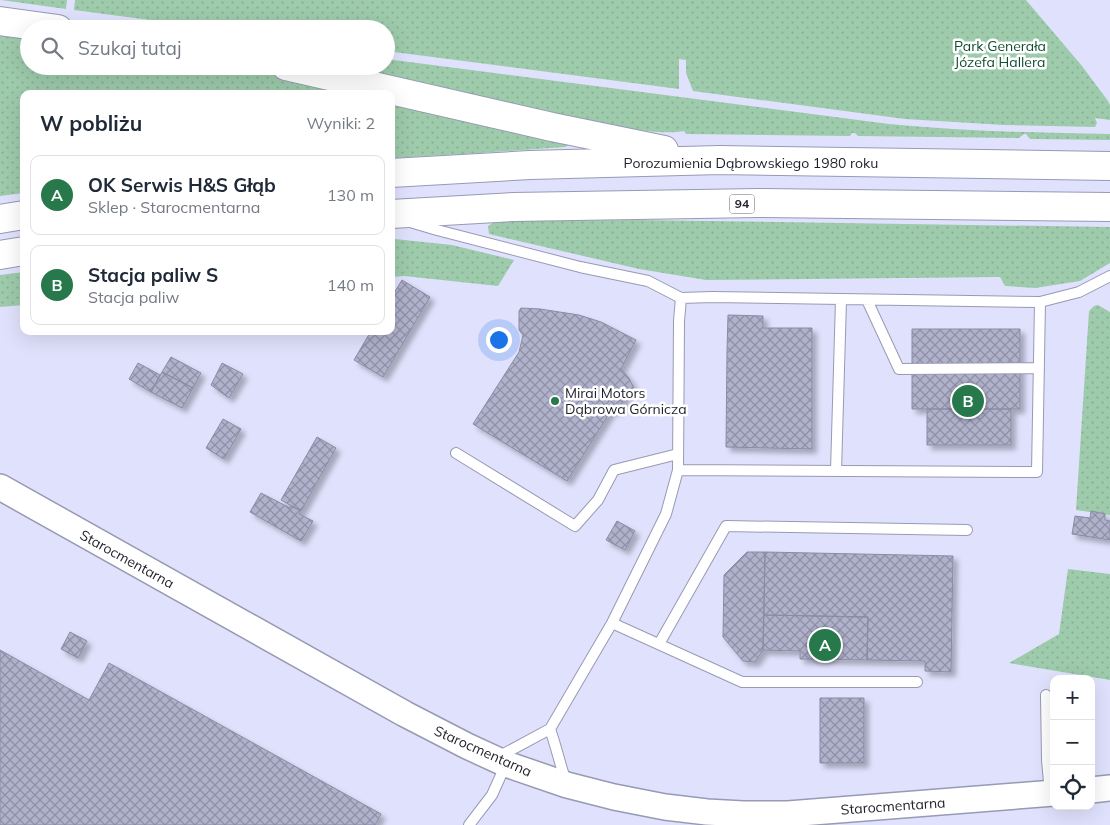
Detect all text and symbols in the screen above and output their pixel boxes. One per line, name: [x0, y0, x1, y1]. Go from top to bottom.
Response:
search box: [20, 20, 395, 75]
icon: search: [38, 34, 66, 62]
text: Szukaj tutaj: [78, 36, 181, 60]
park label: Park Generała Józefa Hallera: [954, 37, 1046, 71]
text: W pobliżu: [40, 110, 142, 136]
text: Wyniki: 2: [306, 113, 375, 133]
street label: Porozumienia Dąbrowskiego 1980 roku: [624, 154, 878, 172]
text: OK Serwis H&S Głąb: [88, 173, 276, 197]
text: A: [51, 185, 63, 205]
text: 130 m: [327, 185, 374, 205]
road number: 94: [730, 194, 754, 213]
text: Sklep · Starocmentarna: [88, 197, 260, 217]
text: Stacja paliw S: [88, 263, 218, 287]
text: B: [51, 275, 63, 295]
text: 140 m: [327, 275, 374, 295]
text: Stacja paliw: [88, 287, 179, 307]
your location: [486, 327, 512, 353]
pin: B: [952, 382, 984, 420]
place label: Mirai Motors Dąbrowa Górnicza: [565, 384, 687, 418]
marker: Mirai Motors Dąbrowa Górnicza: [549, 395, 561, 407]
street label: Starocmentarna: [77, 526, 177, 592]
pin: A: [809, 626, 841, 664]
map controls: [1050, 675, 1095, 810]
button: +: [1050, 675, 1095, 720]
button: −: [1050, 720, 1095, 765]
street label: Starocmentarna: [431, 721, 535, 781]
button: locate: [1050, 765, 1095, 810]
street label: Starocmentarna: [840, 793, 946, 819]

